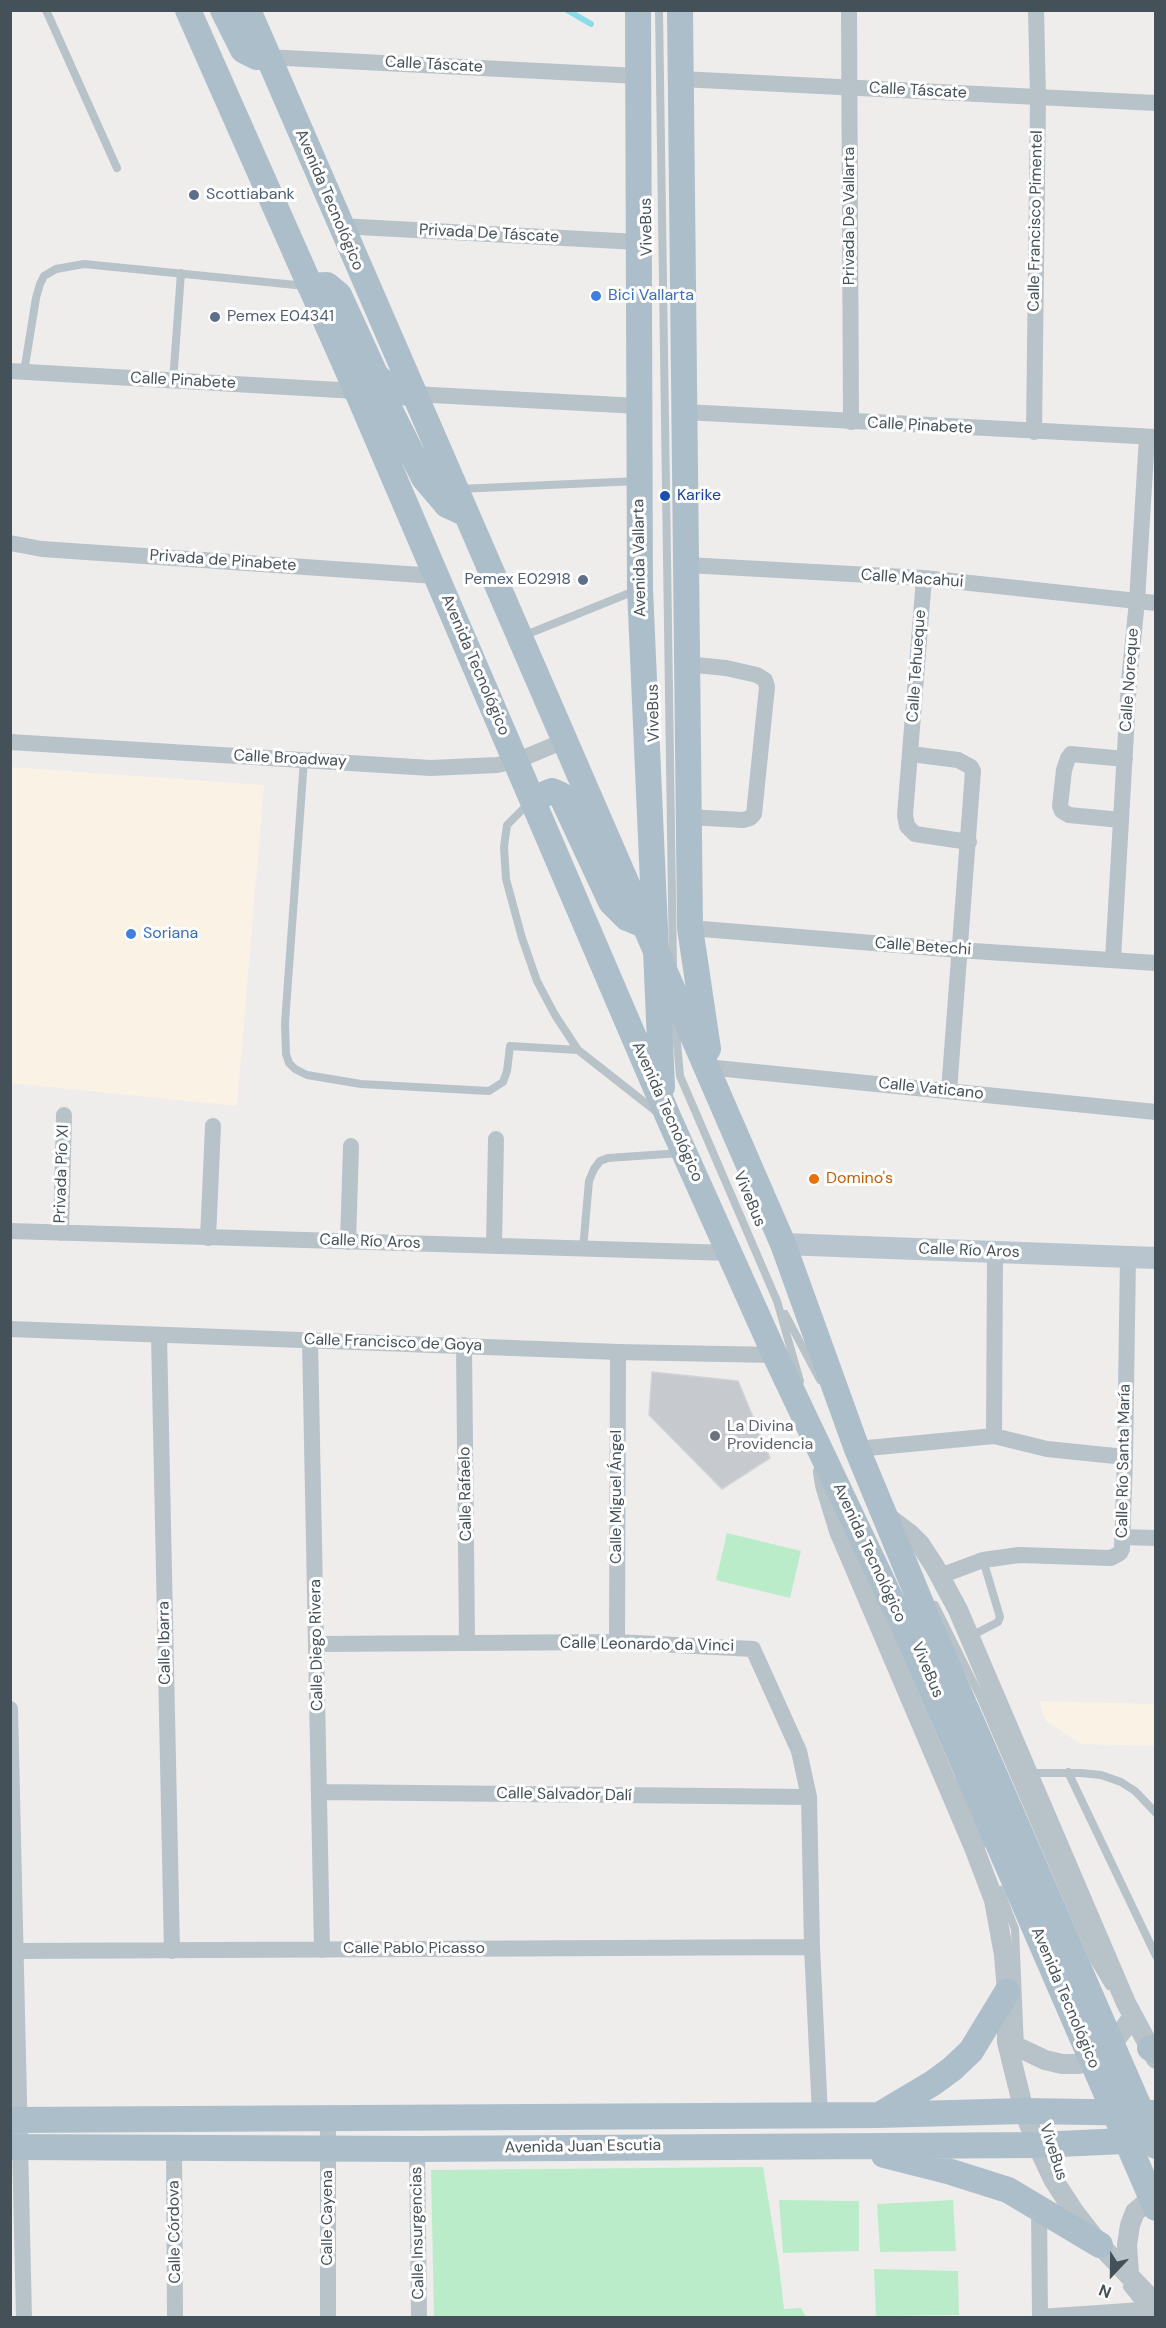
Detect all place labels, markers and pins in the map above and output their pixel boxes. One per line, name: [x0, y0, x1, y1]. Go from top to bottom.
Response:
place label: Scottiabank: [206, 185, 295, 205]
marker: Scottiabank: [187, 188, 201, 202]
place label: Bici Vallarta: [608, 286, 694, 306]
marker: Bici Vallarta: [589, 289, 603, 303]
place label: Pemex E04341: [227, 307, 334, 327]
marker: Pemex E04341: [208, 310, 222, 324]
place label: Karike: [677, 486, 721, 506]
marker: Karike: [658, 489, 672, 503]
place label: Pemex E02918: [465, 570, 571, 590]
marker: Pemex E02918: [576, 573, 590, 587]
place label: Soriana: [143, 924, 198, 944]
marker: Soriana: [124, 927, 138, 941]
place label: Domino's: [826, 1169, 893, 1189]
marker: Domino's: [807, 1172, 821, 1186]
place label: La Divina Providencia: [727, 1417, 813, 1455]
marker: La Divina Providencia: [708, 1429, 722, 1443]

